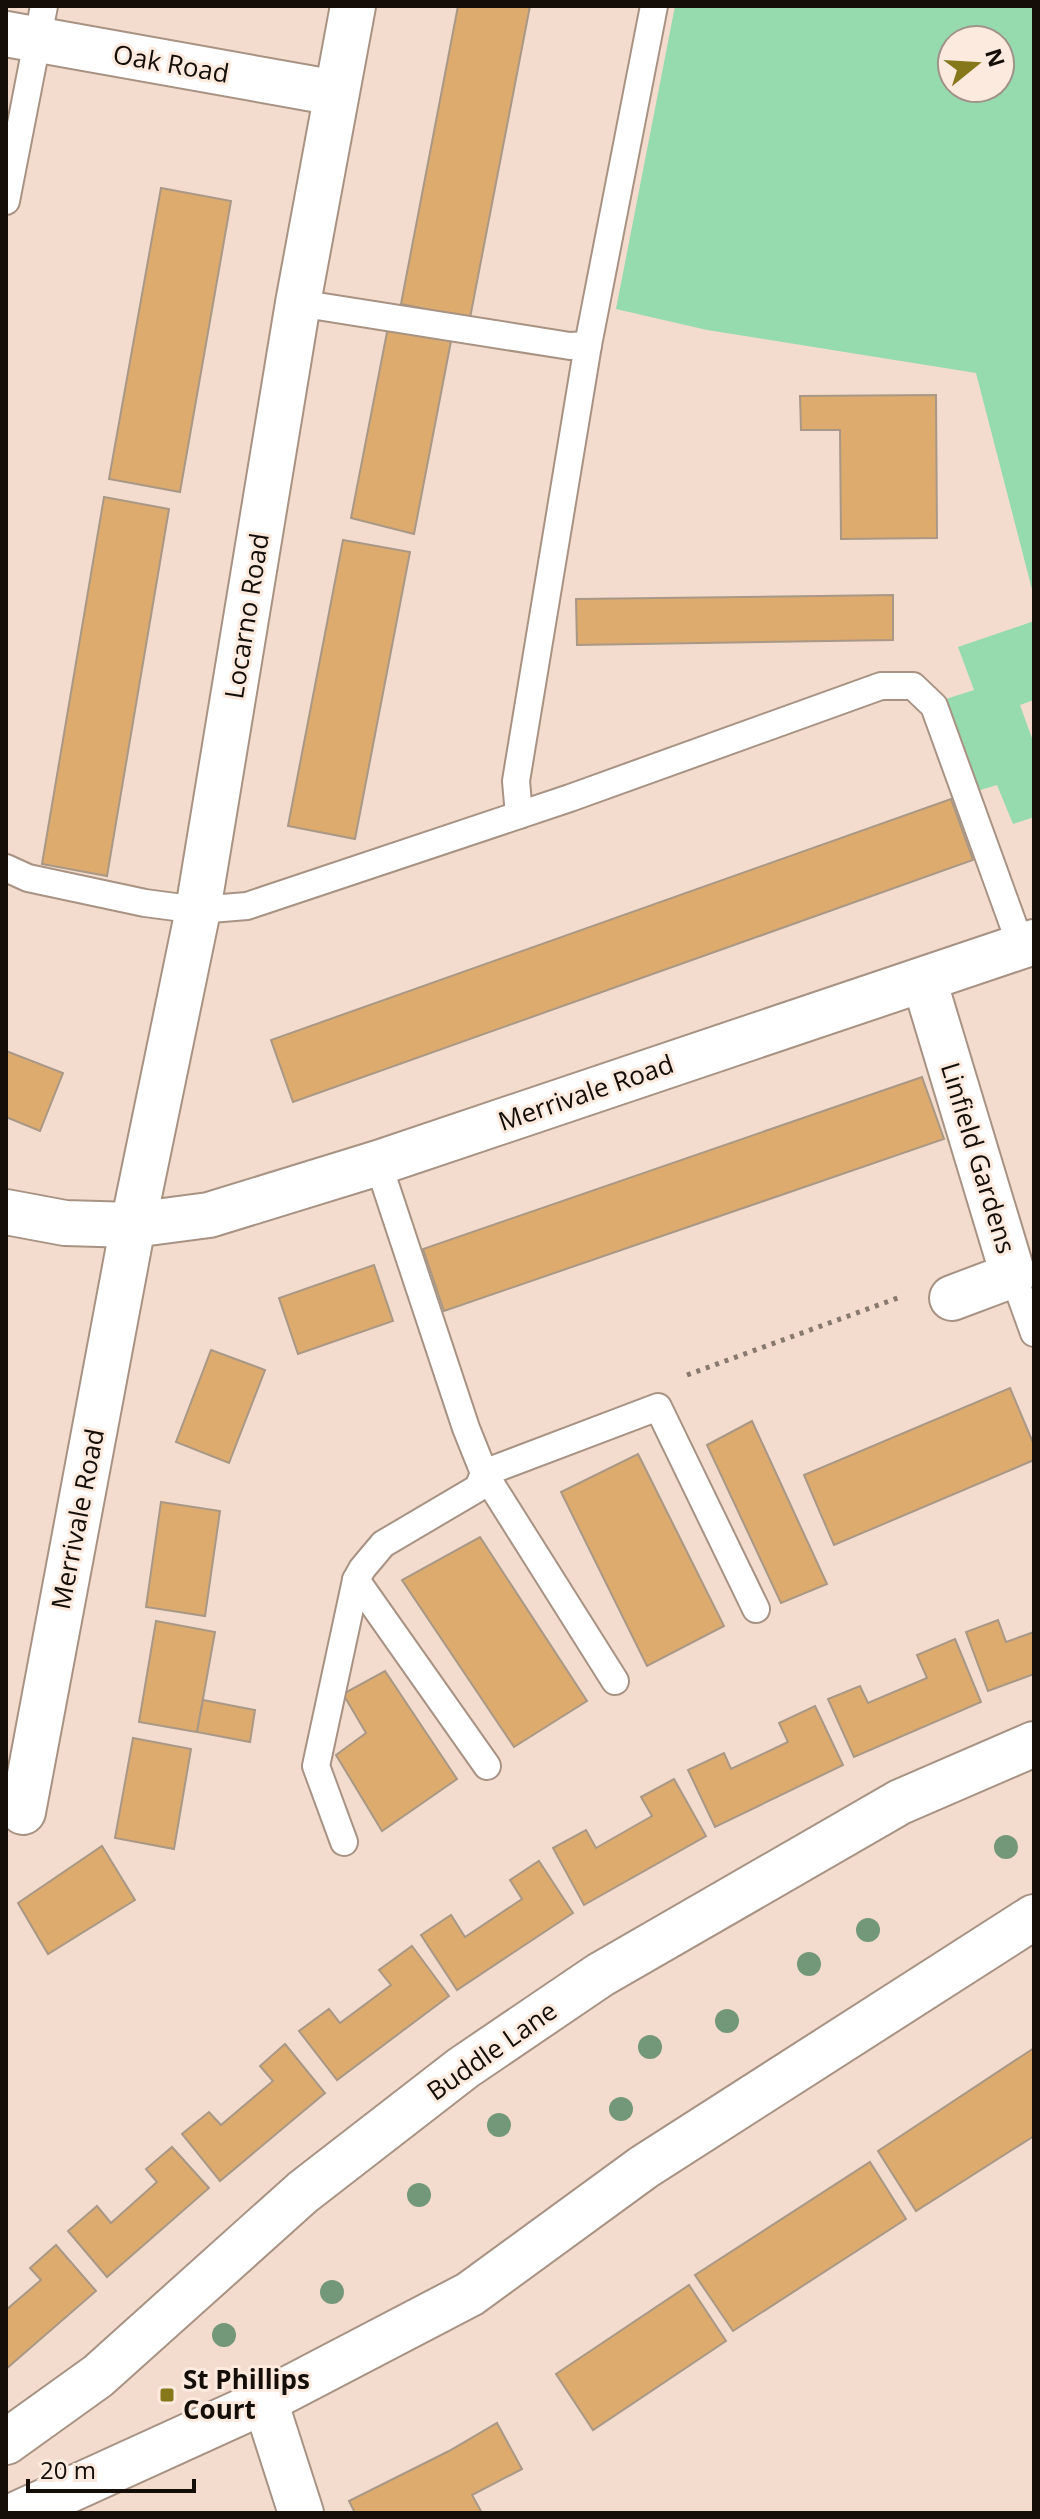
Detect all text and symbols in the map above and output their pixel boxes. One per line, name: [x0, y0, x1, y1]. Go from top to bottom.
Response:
north arrow: [936, 24, 1016, 104]
street label: Oak Road: [110, 35, 232, 91]
text: N: [979, 44, 1013, 71]
street label: Locarno Road: [215, 530, 277, 701]
street label: Merrivale Road: [493, 1045, 678, 1139]
street label: Linfield Gardens: [933, 1058, 1025, 1258]
street label: Merrivale Road: [42, 1425, 112, 1612]
street label: Buddle Lane: [419, 1992, 564, 2108]
place label: St Phillips Court: [183, 2361, 310, 2427]
marker: St Phillips Court: [158, 2386, 176, 2404]
scale bar: [28, 2443, 194, 2493]
text: 20 m: [40, 2453, 96, 2486]

